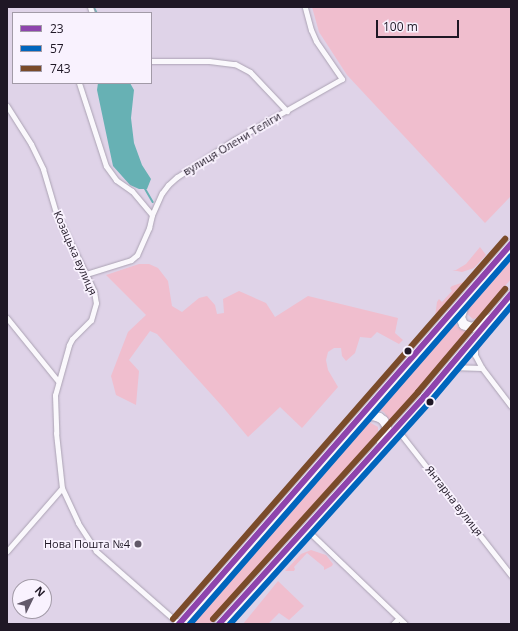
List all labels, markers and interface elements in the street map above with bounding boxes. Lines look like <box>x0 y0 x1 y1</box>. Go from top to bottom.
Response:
legend <box>12 12 152 84</box>
scale bar <box>378 12 461 38</box>
text: 100 m <box>383 18 418 35</box>
text: 23 <box>50 20 64 37</box>
text: 57 <box>50 40 64 57</box>
text: 743 <box>50 60 71 77</box>
street label: вулиця Олени Теліги <box>181 110 283 178</box>
street label: Козацька вулиця <box>50 209 100 297</box>
unlabelled marker <box>403 346 413 356</box>
unlabelled marker <box>425 397 435 407</box>
street label: Янтарна вулиця <box>422 463 486 539</box>
place label: Нова Пошта №4 <box>44 537 130 551</box>
marker: Нова Пошта №4 <box>133 539 143 549</box>
north arrow <box>12 579 52 619</box>
text: N <box>32 583 49 600</box>

